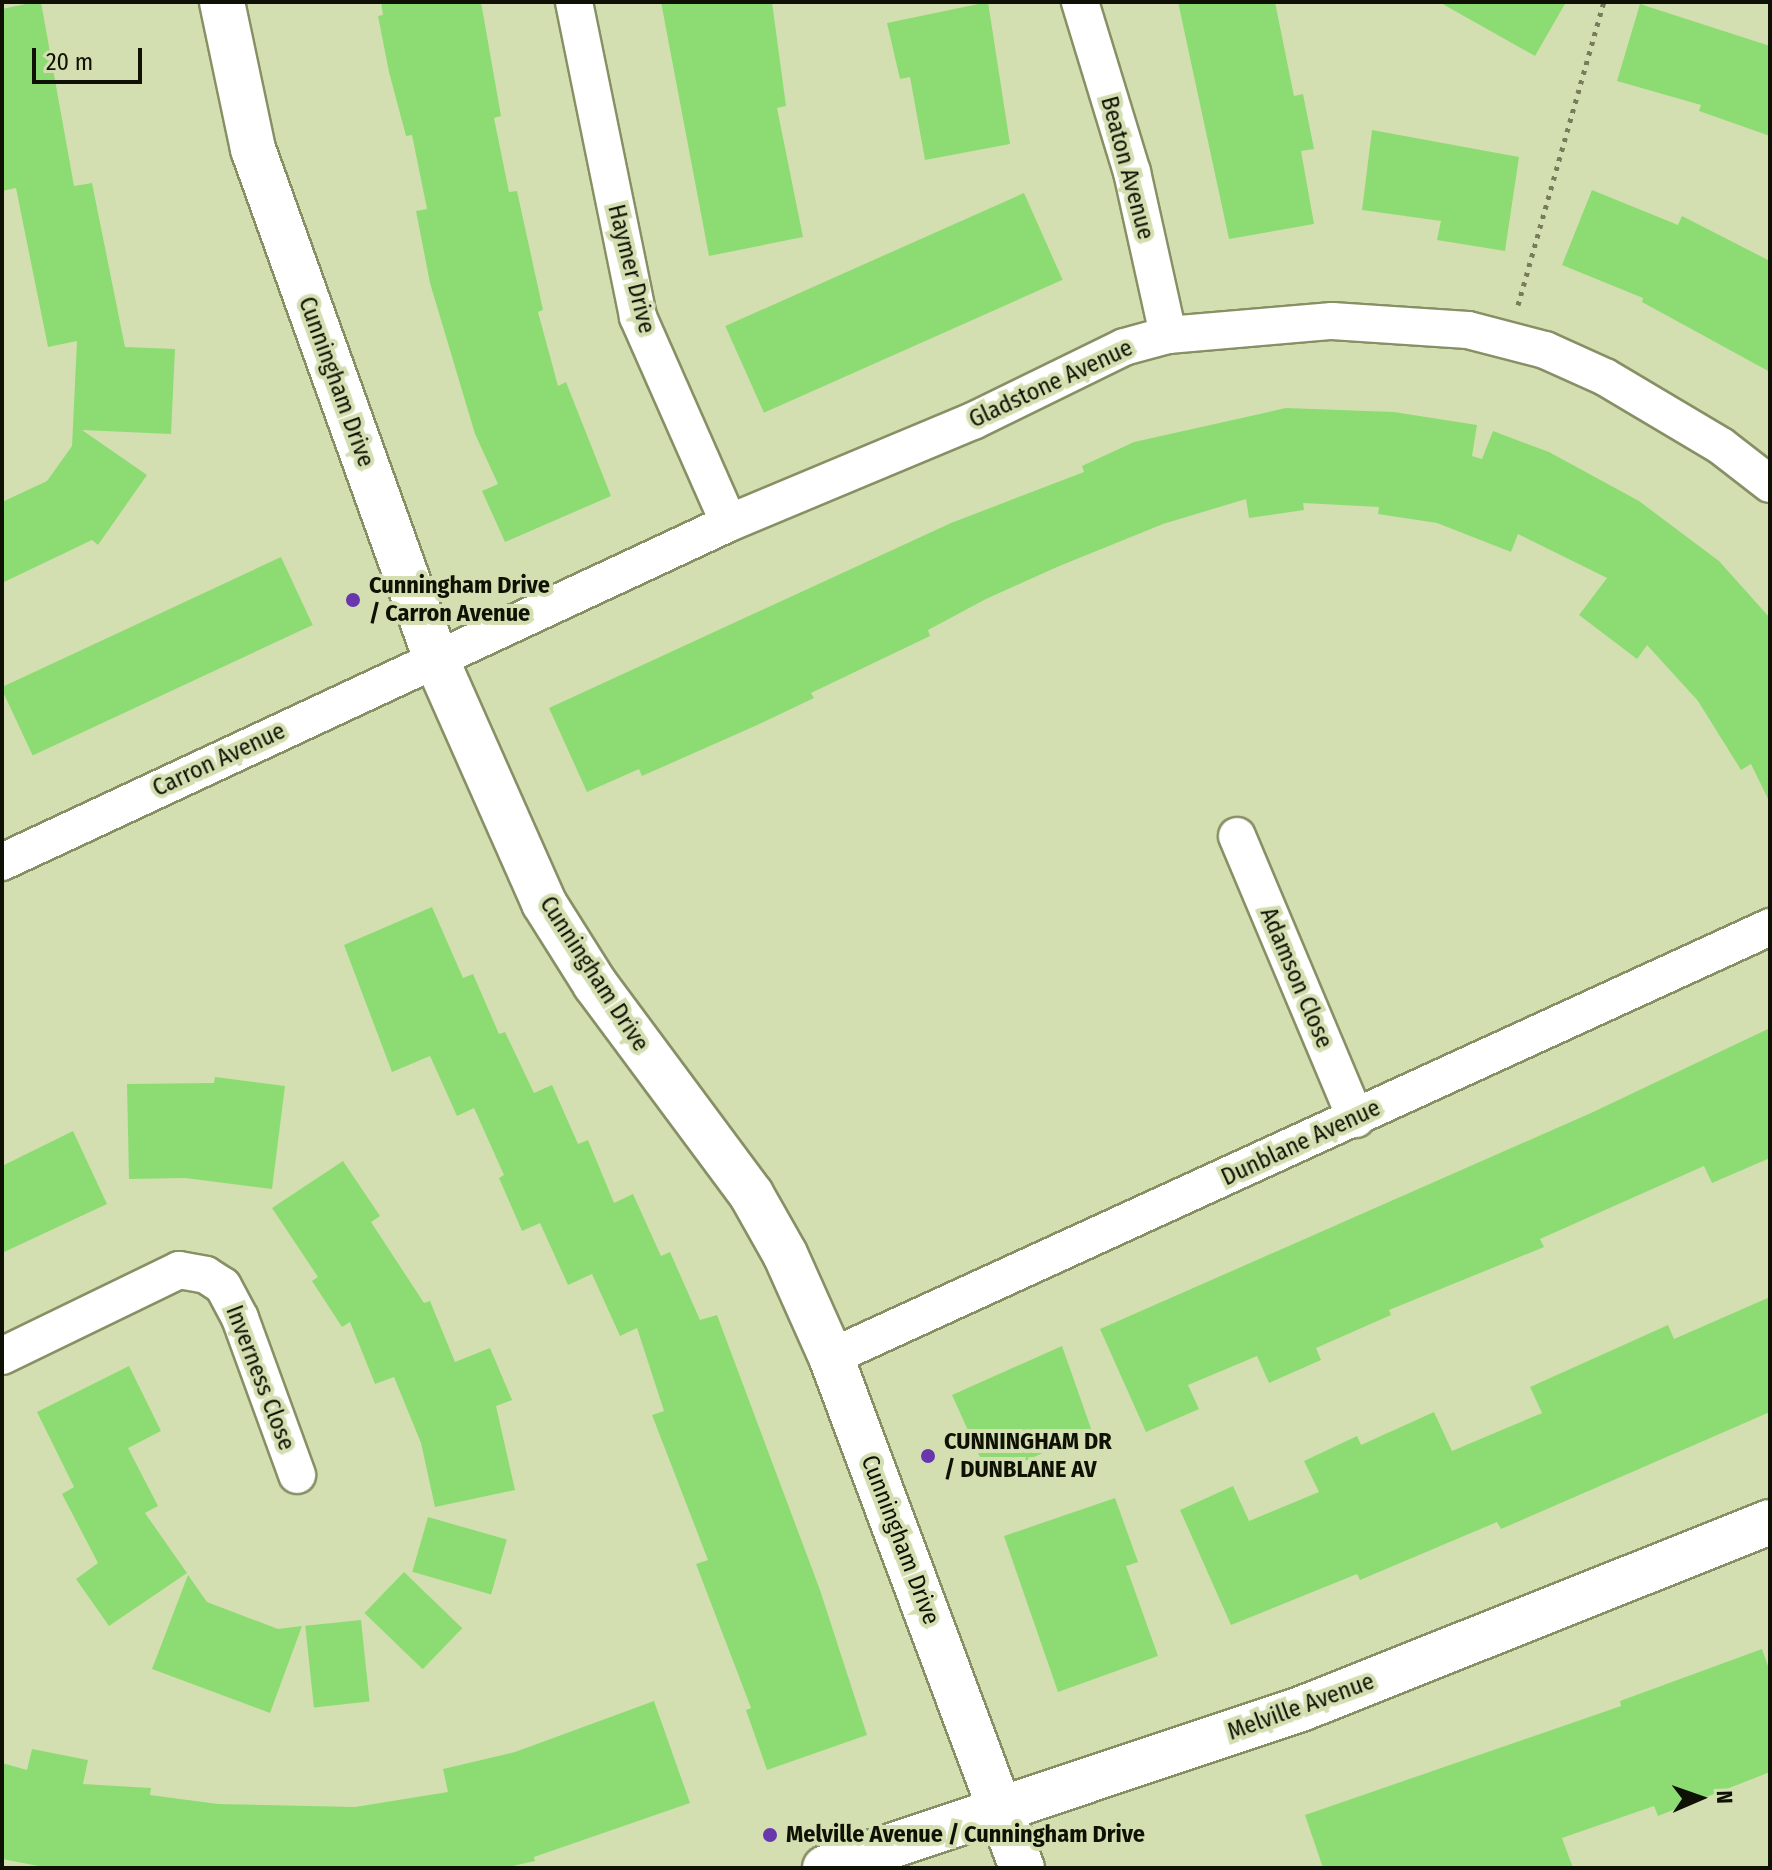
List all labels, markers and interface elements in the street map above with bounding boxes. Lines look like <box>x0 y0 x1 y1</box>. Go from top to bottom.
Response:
scale bar <box>36 32 146 82</box>
text: 20 m <box>46 48 93 76</box>
street label: Beaton Avenue <box>1094 93 1160 243</box>
street label: Haymer Drive <box>601 202 661 336</box>
street label: Cunningham Drive <box>292 293 380 471</box>
street label: Gladstone Avenue <box>965 334 1137 434</box>
place label: Cunningham Drive / Carron Avenue <box>369 572 550 628</box>
marker: Cunningham Drive / Carron Avenue <box>344 591 362 609</box>
street label: Carron Avenue <box>148 717 290 803</box>
street label: Cunningham Drive <box>533 891 655 1057</box>
street label: Adamson Close <box>1253 903 1339 1053</box>
street label: Dunblane Avenue <box>1217 1094 1385 1192</box>
street label: Inverness Close <box>219 1301 301 1455</box>
place label: CUNNINGHAM DR / DUNBLANE AV <box>944 1428 1112 1484</box>
marker: CUNNINGHAM DR / DUNBLANE AV <box>919 1447 937 1465</box>
street label: Cunningham Drive <box>854 1451 946 1629</box>
street label: Melville Avenue <box>1224 1667 1378 1747</box>
north arrow <box>1660 1758 1740 1838</box>
text: N <box>1711 1790 1738 1804</box>
place label: Melville Avenue / Cunningham Drive <box>786 1821 1145 1849</box>
marker: Melville Avenue / Cunningham Drive <box>761 1826 779 1844</box>

